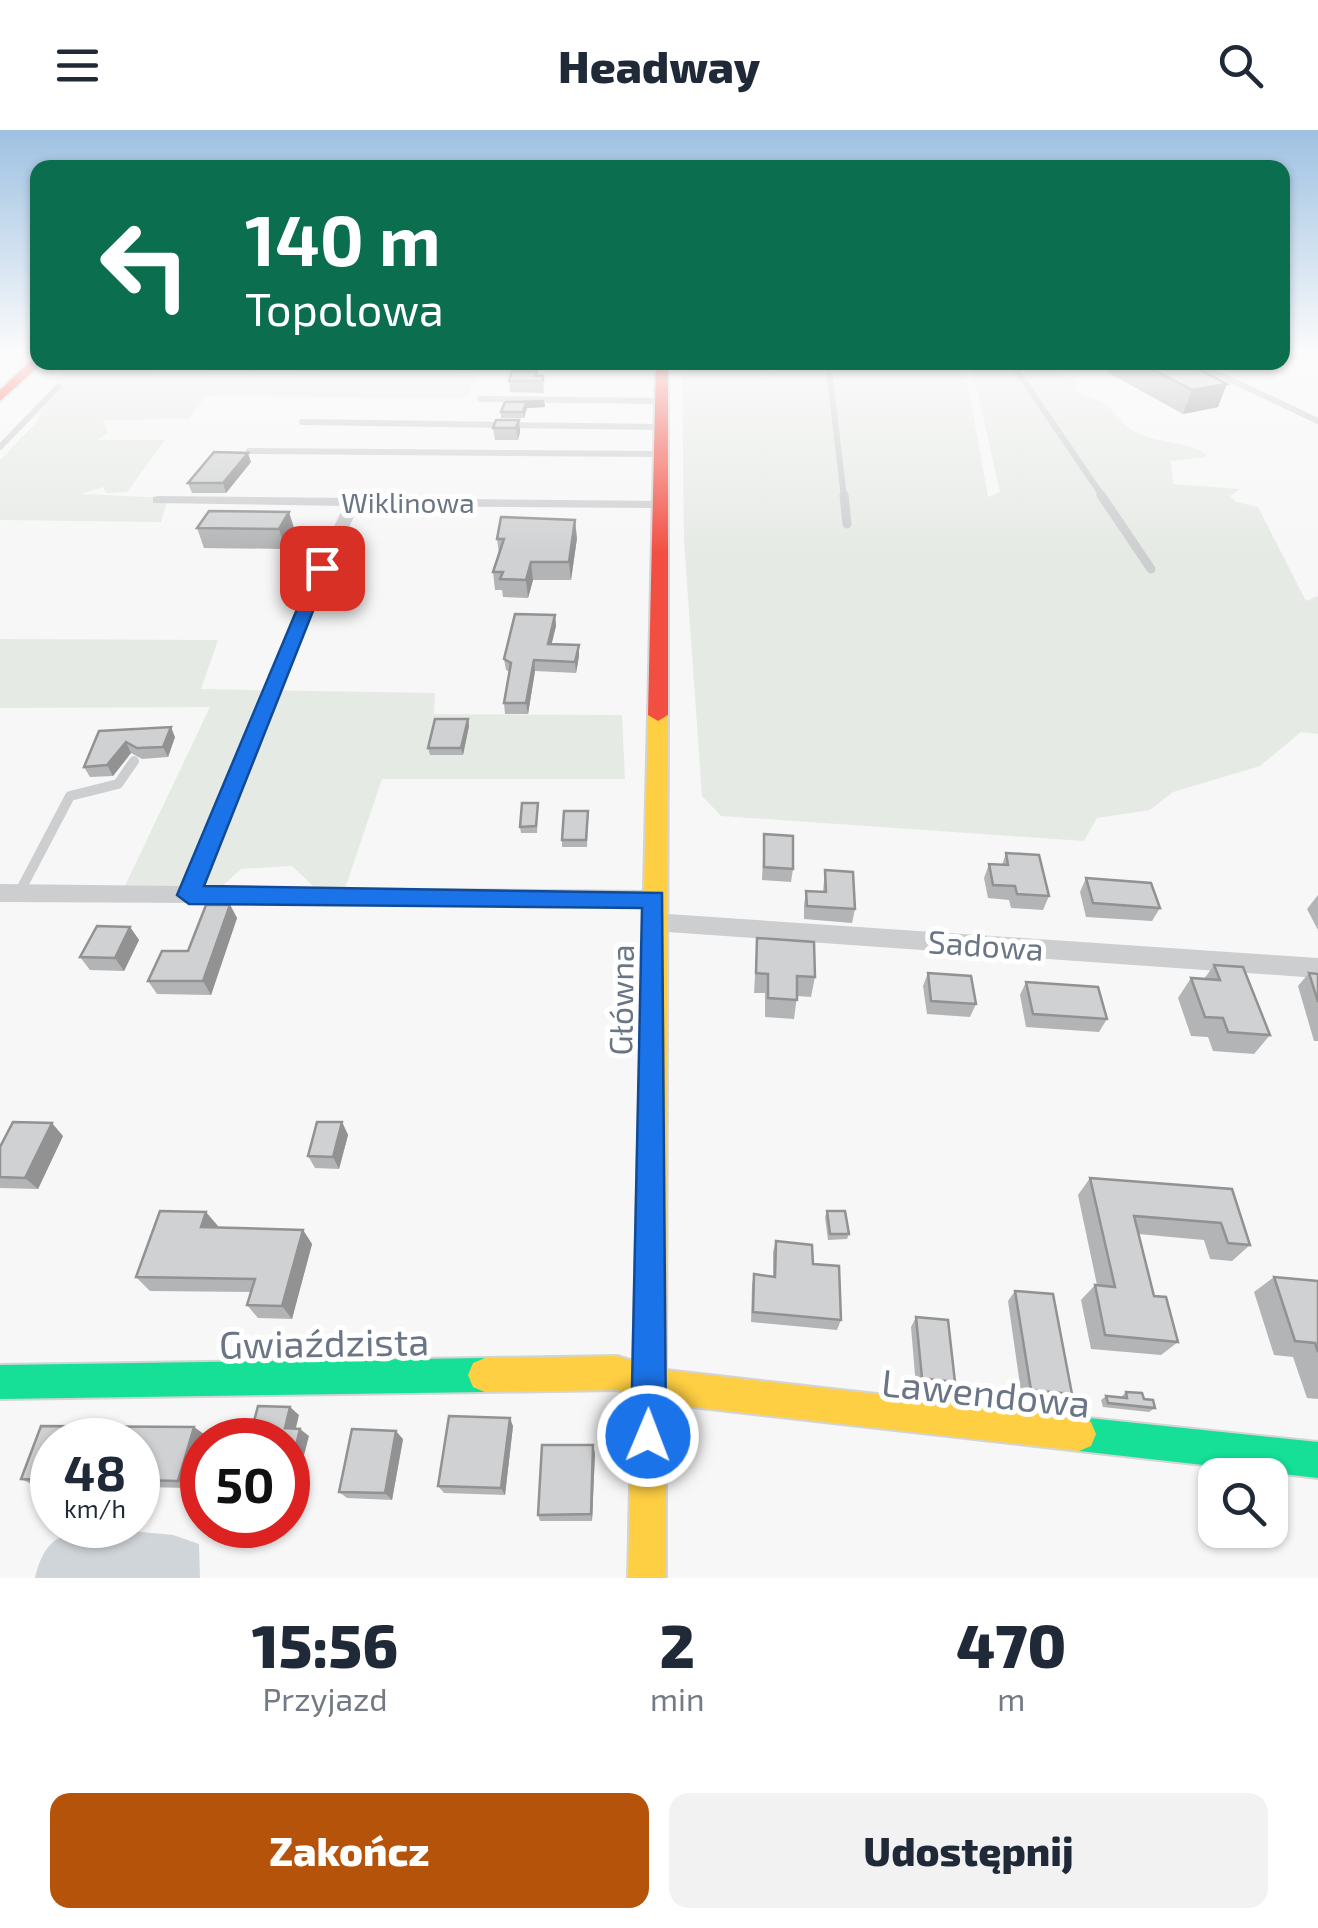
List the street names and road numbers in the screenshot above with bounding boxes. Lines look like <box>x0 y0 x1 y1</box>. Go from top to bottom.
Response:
street label: Wiklinowa <box>341 485 475 519</box>
street label: Sadowa <box>927 921 1045 967</box>
street label: Główna <box>600 944 640 1056</box>
street label: Gwiaździsta <box>219 1317 429 1367</box>
street label: Lawendowa <box>879 1358 1093 1426</box>

